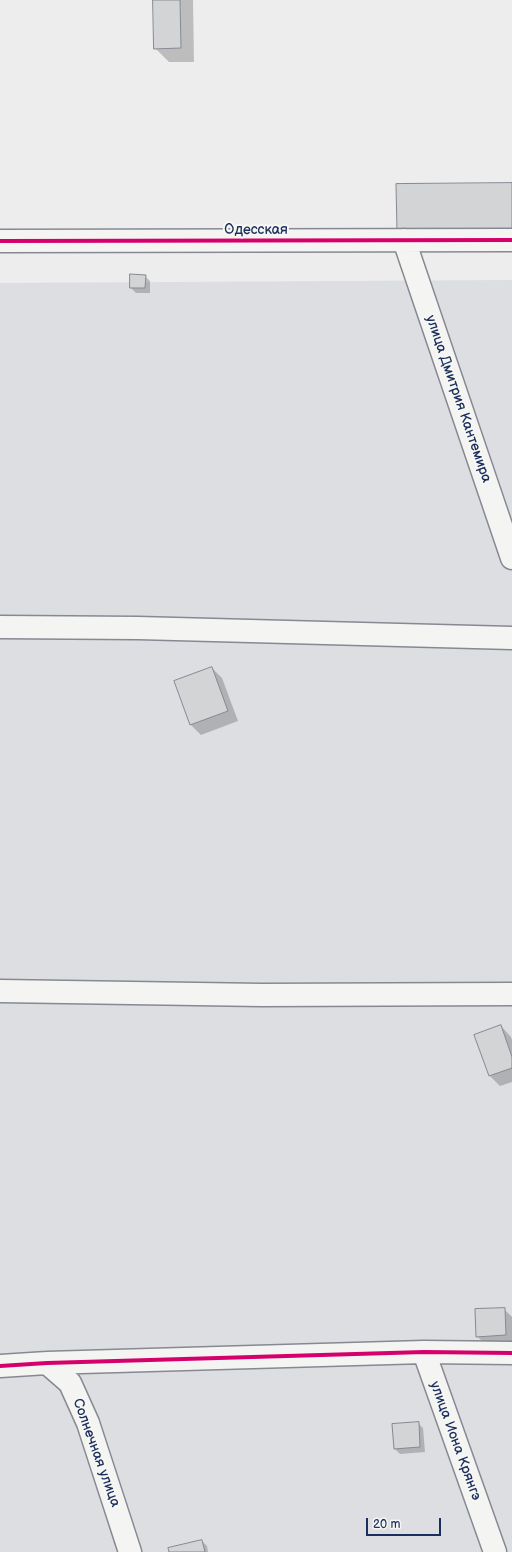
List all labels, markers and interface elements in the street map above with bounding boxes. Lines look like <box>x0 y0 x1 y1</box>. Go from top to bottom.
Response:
street label: Одесская <box>224 222 288 238</box>
street label: улица Дмитрия Кантемира <box>421 313 495 485</box>
street label: улица Иона Крянгэ <box>426 1379 484 1503</box>
street label: Солнечная улица <box>69 1397 123 1509</box>
scale bar <box>368 1510 443 1536</box>
text: 20 m <box>373 1517 400 1532</box>

